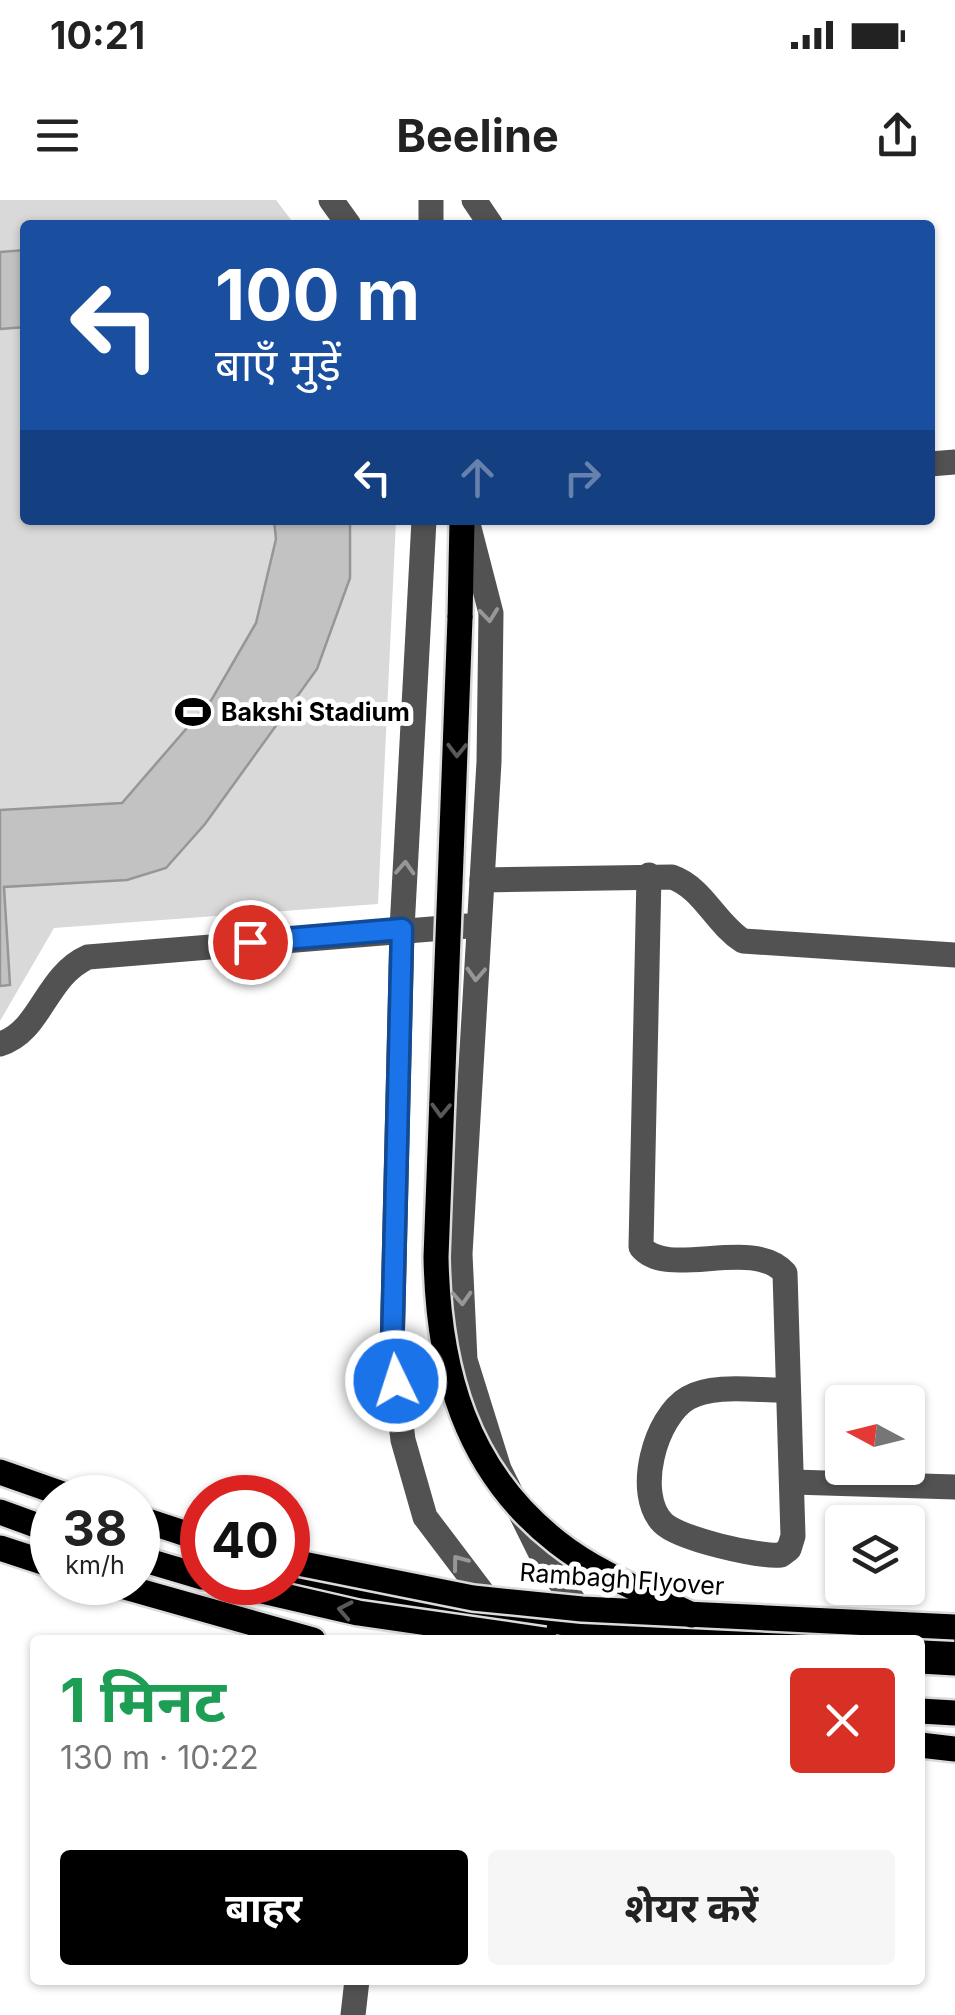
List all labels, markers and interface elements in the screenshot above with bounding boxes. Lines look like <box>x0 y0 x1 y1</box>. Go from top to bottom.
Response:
text: 10:21 <box>50 12 145 58</box>
icon: menu <box>30 108 85 163</box>
text: Beeline <box>396 108 559 163</box>
icon: share <box>870 108 925 163</box>
text: 100 m <box>215 252 420 337</box>
icon: left <box>50 260 180 390</box>
text: बाएँ मुड़ें <box>215 337 341 392</box>
icon: left <box>345 450 400 505</box>
icon: ahead <box>450 450 505 505</box>
icon: right <box>555 450 610 505</box>
one-way arrow <box>478 607 499 623</box>
sports icon: Bakshi Stadium <box>174 693 212 731</box>
place label: Bakshi Stadium <box>221 697 410 727</box>
one-way arrow <box>446 743 467 759</box>
one-way arrow <box>394 859 415 875</box>
pin <box>208 900 293 985</box>
icon: arrive <box>223 915 278 970</box>
one-way arrow <box>466 966 487 982</box>
one-way arrow <box>430 1102 451 1118</box>
one-way arrow <box>451 1291 472 1307</box>
position arrow <box>344 1329 448 1433</box>
north arrow <box>825 1385 925 1485</box>
map controls <box>825 1385 925 1605</box>
speed limit sign: 40 <box>180 1475 310 1605</box>
text: 38 <box>63 1498 127 1558</box>
button: layers <box>825 1505 925 1605</box>
text: km/h <box>65 1550 125 1580</box>
one-way arrow <box>454 1555 471 1573</box>
street label: Rambagh Flyover <box>519 1557 725 1601</box>
one-way arrow <box>337 1601 354 1622</box>
text: 1 मिनट <box>60 1664 226 1736</box>
button: close <box>790 1668 895 1773</box>
text: 130 m · 10:22 <box>60 1738 259 1777</box>
button: बाहर <box>60 1850 468 1965</box>
button: शेयर करें <box>488 1850 895 1965</box>

